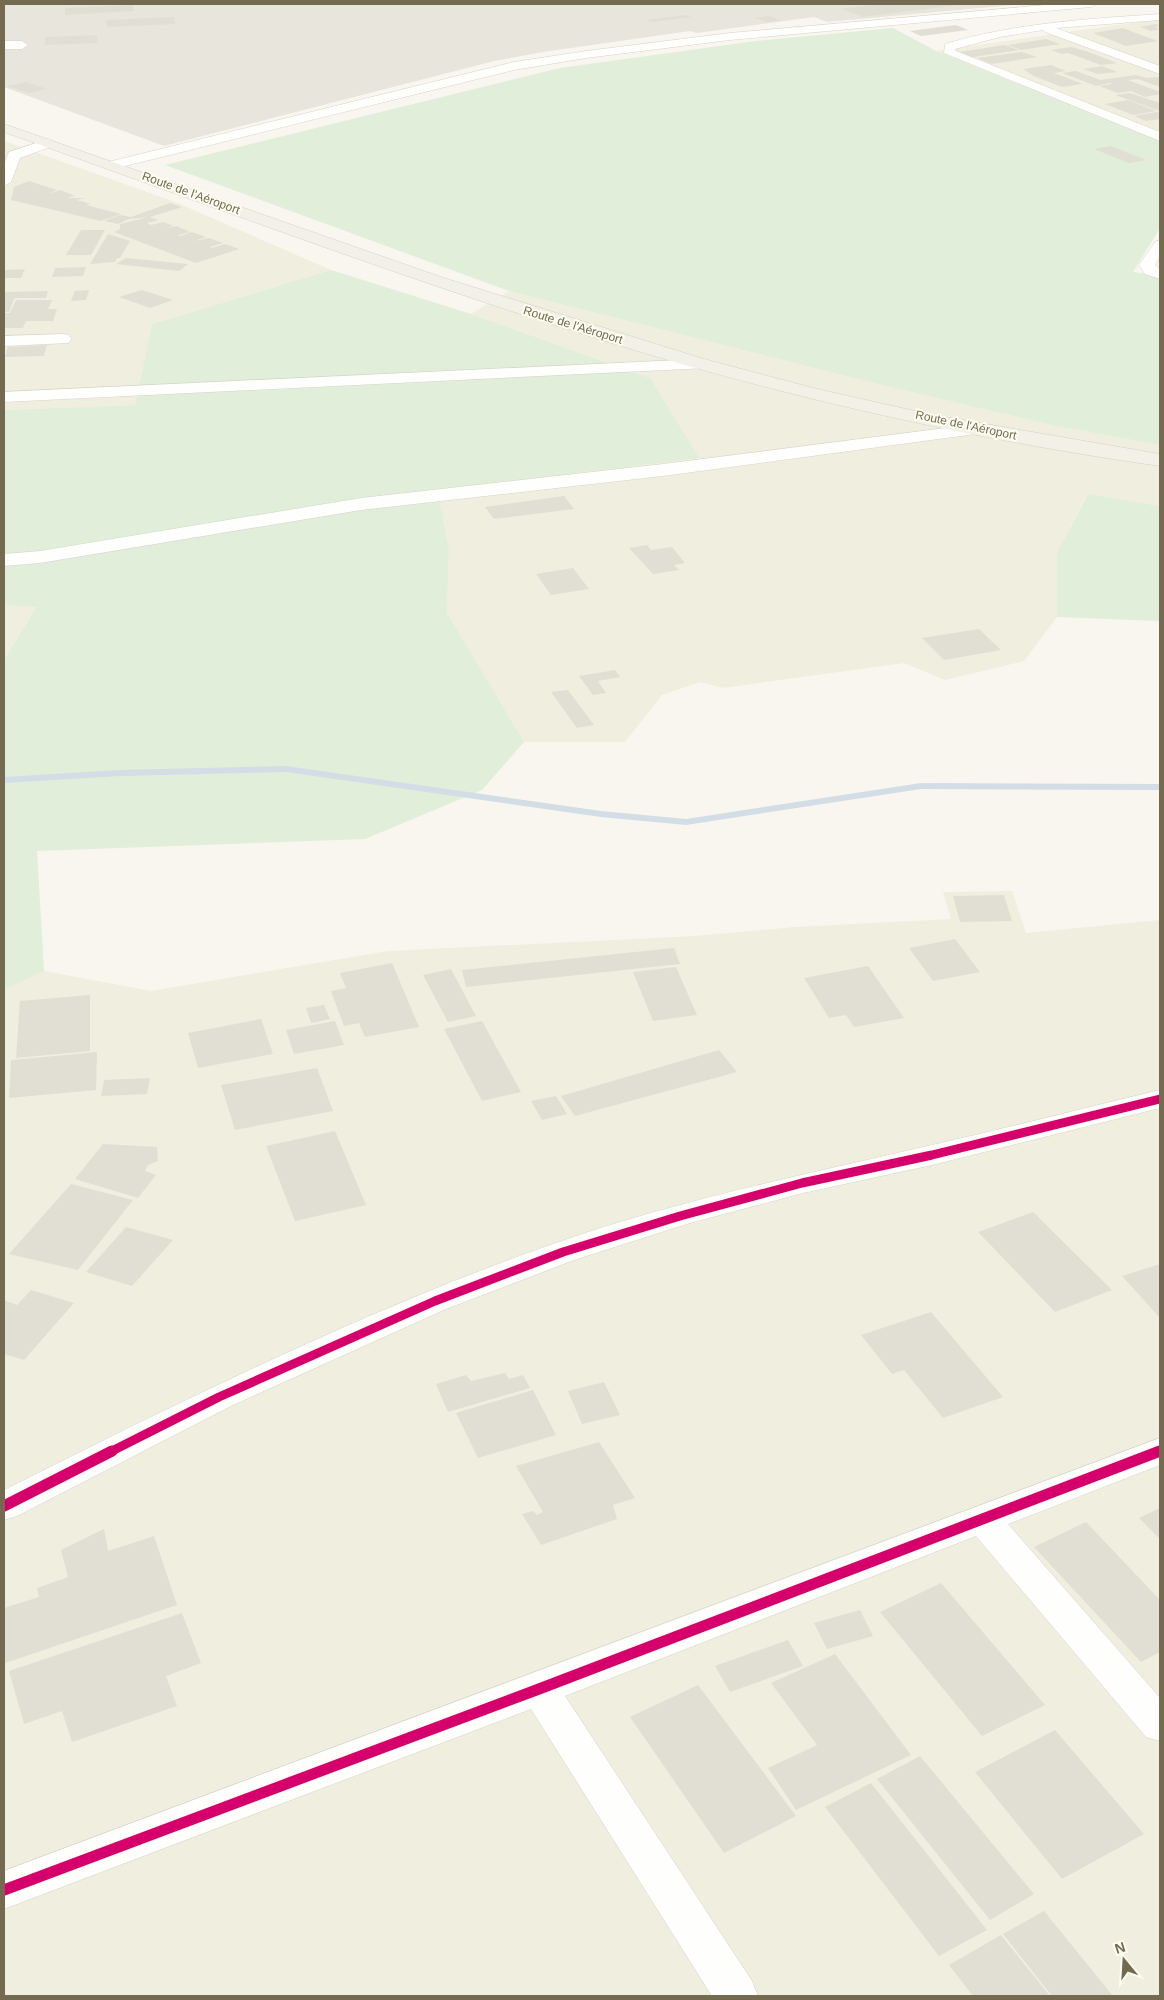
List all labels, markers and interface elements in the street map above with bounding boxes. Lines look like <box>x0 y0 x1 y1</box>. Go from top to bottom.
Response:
street label: Route de l'Aéroport <box>140 169 242 217</box>
street label: Route de l'Aéroport <box>522 303 625 347</box>
street label: Route de l'Aéroport <box>914 407 1018 443</box>
north arrow <box>1099 1935 1149 1985</box>
text: N <box>1113 1938 1127 1957</box>

